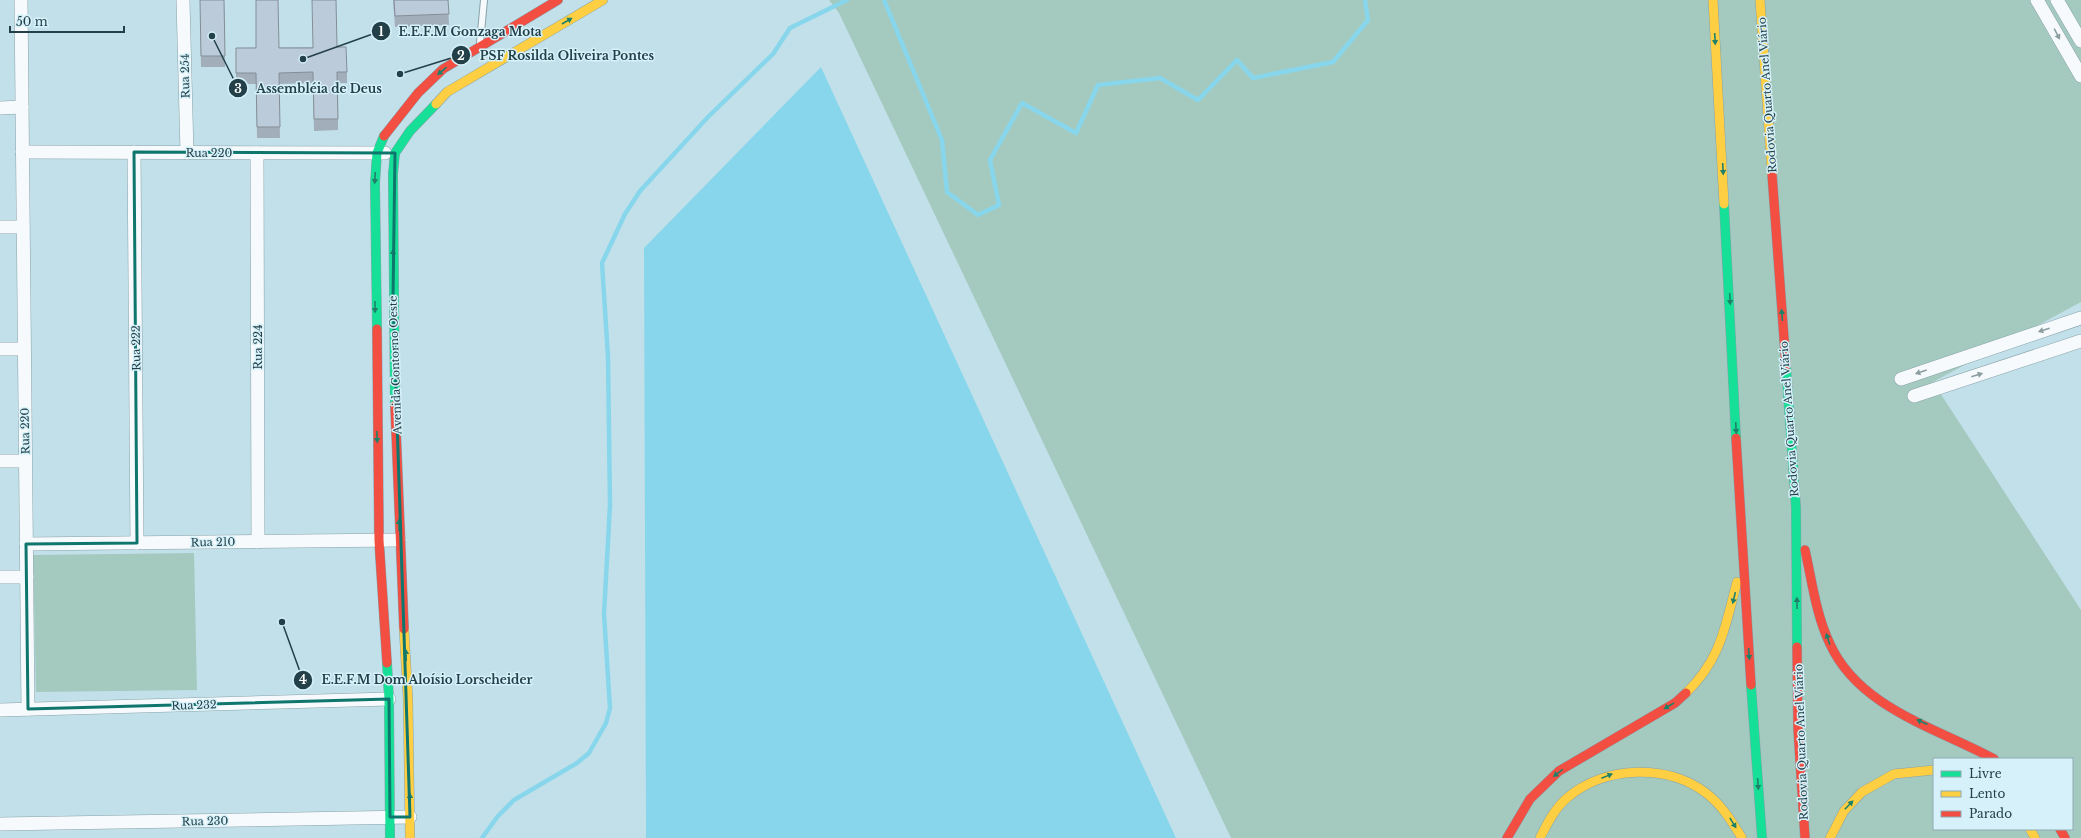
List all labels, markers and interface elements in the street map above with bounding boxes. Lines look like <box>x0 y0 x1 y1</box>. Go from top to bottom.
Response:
scale bar <box>10 8 124 34</box>
text: 50 m <box>16 14 48 29</box>
one-way arrow <box>561 17 573 24</box>
street label: Rodovia Quarto Anel Viário <box>1755 17 1779 173</box>
callout: E.E.F.M Gonzaga Mota <box>371 19 550 43</box>
text: 1 <box>378 24 384 39</box>
text: E.E.F.M Gonzaga Mota <box>398 24 542 39</box>
one-way arrow <box>2054 28 2060 40</box>
one-way arrow <box>1712 33 1718 46</box>
callout: PSF Rosilda Oliveira Pontes <box>451 43 662 67</box>
text: 2 <box>457 48 465 63</box>
text: PSF Rosilda Oliveira Pontes <box>480 48 655 63</box>
street label: Rua 254 <box>178 54 192 98</box>
one-way arrow <box>436 67 447 76</box>
callout: Assembléia de Deus <box>228 76 390 100</box>
text: 3 <box>234 81 242 96</box>
text: Assembléia de Deus <box>255 81 382 96</box>
street label: Rua 220 <box>186 146 232 160</box>
one-way arrow <box>1719 163 1726 175</box>
one-way arrow <box>372 171 378 184</box>
one-way arrow <box>390 248 396 261</box>
one-way arrow <box>1726 293 1733 305</box>
street label: Avenida Contorno Oeste <box>386 295 404 436</box>
one-way arrow <box>372 301 378 314</box>
one-way arrow <box>1779 309 1786 321</box>
street label: Rua 224 <box>251 324 265 370</box>
street label: Rua 222 <box>129 325 143 371</box>
one-way arrow <box>2038 328 2050 334</box>
street label: Rodovia Quarto Anel Viário <box>1777 341 1801 497</box>
one-way arrow <box>1914 369 1926 375</box>
one-way arrow <box>1972 372 1984 378</box>
street label: Rua 220 <box>18 407 32 454</box>
one-way arrow <box>1733 422 1739 435</box>
one-way arrow <box>374 431 380 444</box>
one-way arrow <box>396 518 402 531</box>
street label: Rua 210 <box>191 535 236 549</box>
one-way arrow <box>1730 591 1736 604</box>
one-way arrow <box>1794 596 1800 609</box>
one-way arrow <box>1825 632 1831 644</box>
one-way arrow <box>1745 648 1752 660</box>
one-way arrow <box>402 649 409 661</box>
street label: Rodovia Quarto Anel Viário <box>1791 664 1811 820</box>
callout: E.E.F.M Dom Aloísio Lorscheider <box>293 668 541 692</box>
text: 4 <box>299 672 307 687</box>
text: E.E.F.M Dom Aloísio Lorscheider <box>322 672 532 687</box>
street label: Rua 232 <box>171 697 217 713</box>
one-way arrow <box>1663 703 1675 710</box>
one-way arrow <box>1916 719 1928 725</box>
legend <box>1933 758 2073 830</box>
text: Livre <box>1969 766 2002 781</box>
one-way arrow <box>1552 768 1563 777</box>
one-way arrow <box>1602 773 1614 779</box>
one-way arrow <box>1754 778 1761 790</box>
text: Lento <box>1969 786 2005 801</box>
one-way arrow <box>407 792 413 805</box>
one-way arrow <box>1845 800 1854 810</box>
text: Parado <box>1969 806 2012 821</box>
street label: Rua 230 <box>182 814 229 828</box>
one-way arrow <box>1729 818 1737 828</box>

